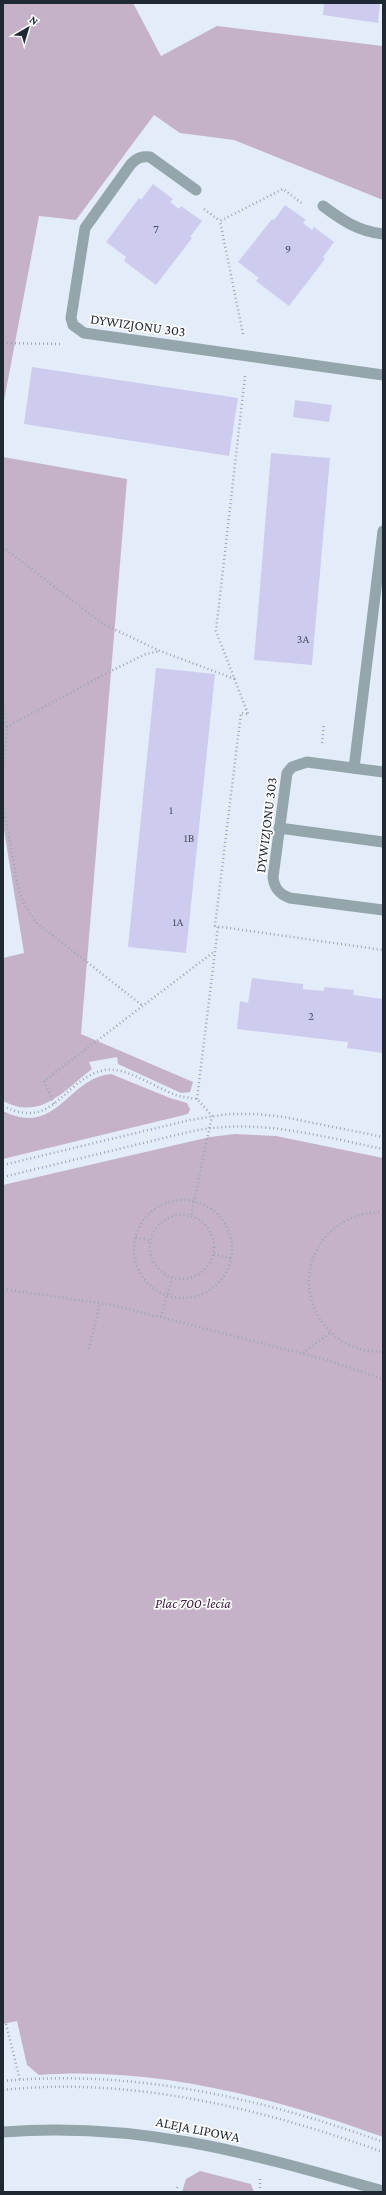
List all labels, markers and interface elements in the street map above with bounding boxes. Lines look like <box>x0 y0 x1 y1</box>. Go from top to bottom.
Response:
north arrow <box>8 8 48 48</box>
text: N <box>28 13 41 27</box>
house number: 7 <box>153 222 159 236</box>
house number: 9 <box>285 242 291 256</box>
street label: DYWIZJONU 303 <box>89 310 187 340</box>
house number: 3A <box>297 632 309 646</box>
street label: DYWIZJONU 303 <box>252 776 280 874</box>
house number: 1 <box>169 803 173 817</box>
house number: 1B <box>184 831 195 845</box>
house number: 1A <box>173 915 184 929</box>
house number: 2 <box>308 1009 314 1023</box>
park label: Plac 700-lecia <box>155 1595 231 1611</box>
street label: ALEJA LIPOWA <box>155 2113 241 2145</box>

